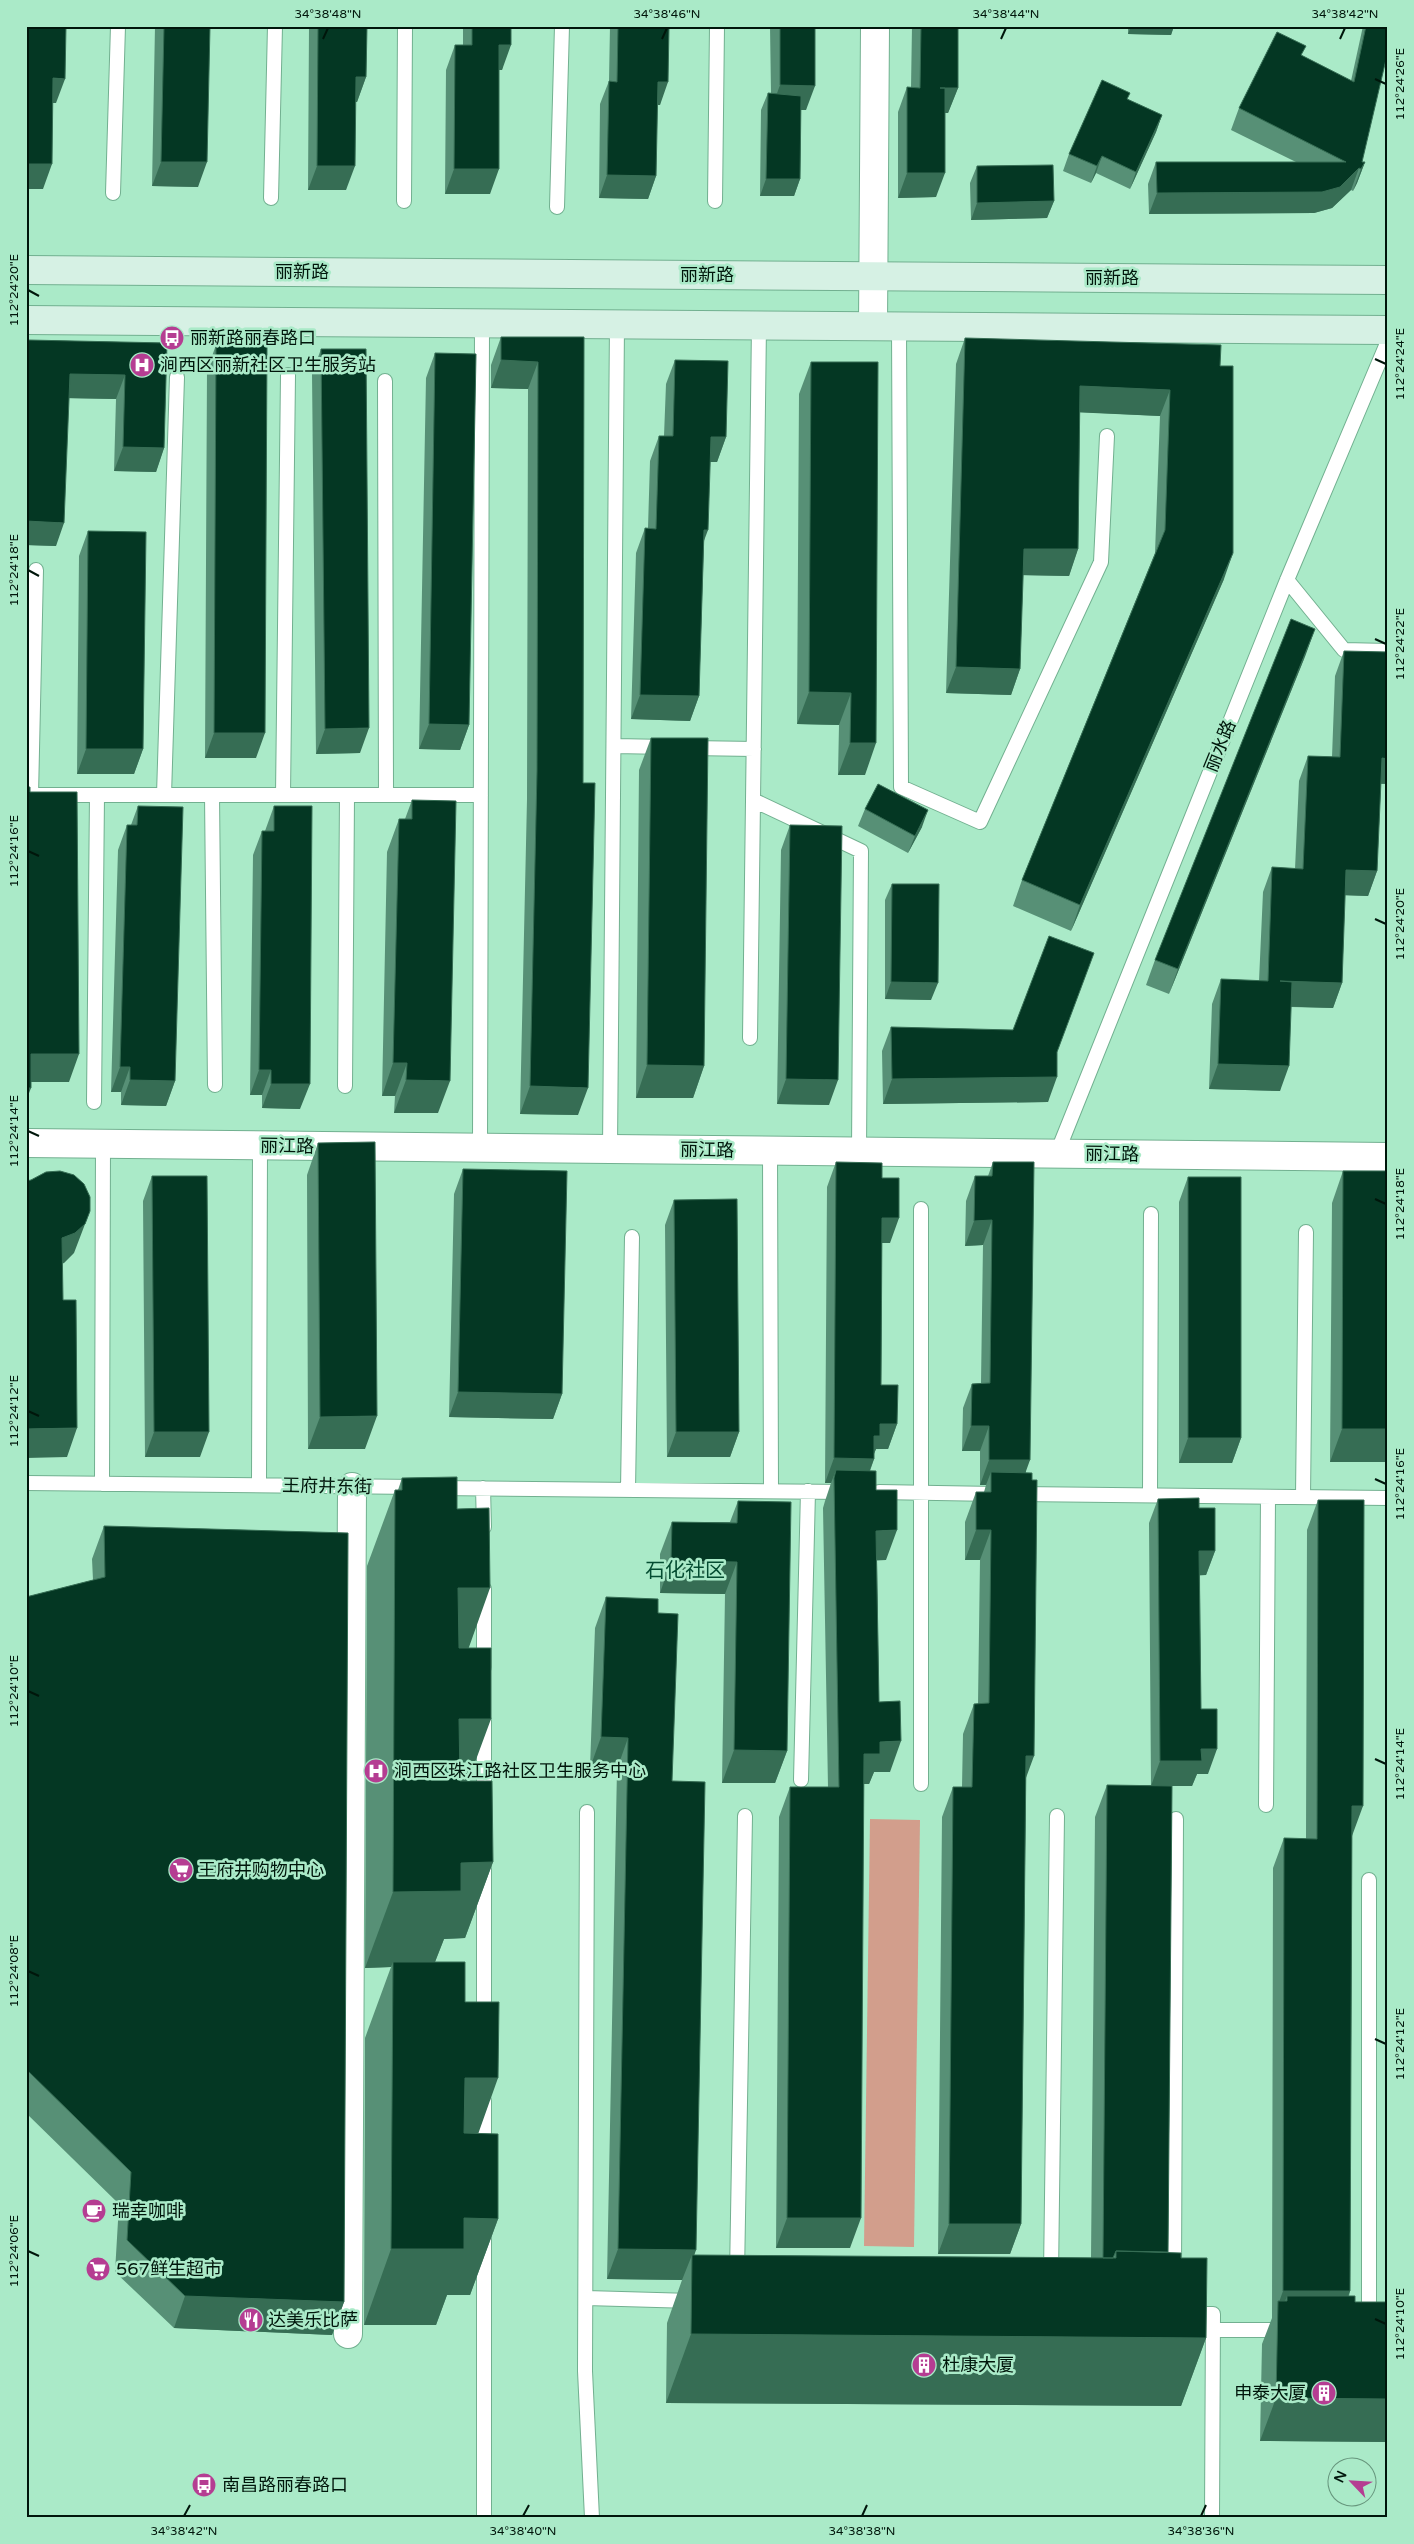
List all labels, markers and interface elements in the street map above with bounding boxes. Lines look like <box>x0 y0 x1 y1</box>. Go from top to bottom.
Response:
text: 34°38'48"N <box>295 7 362 21</box>
text: 34°38'46"N <box>634 7 701 21</box>
text: 34°38'44"N <box>973 7 1040 21</box>
text: 34°38'42"N <box>1312 7 1379 21</box>
text: 112°24'26"E <box>1393 47 1407 120</box>
text: 112°24'20"E <box>7 253 21 326</box>
street label: 丽新路 <box>275 261 329 283</box>
street label: 丽新路 <box>680 264 734 286</box>
street label: 丽新路 <box>1085 267 1139 289</box>
bus stop icon: 丽新路丽春路口 <box>159 325 185 351</box>
place label: 丽新路丽春路口 <box>190 327 316 349</box>
text: 112°24'24"E <box>1393 327 1407 400</box>
hospital icon: 涧西区丽新社区卫生服务站 <box>129 352 155 378</box>
place label: 涧西区丽新社区卫生服务站 <box>160 354 376 376</box>
text: 112°24'18"E <box>7 533 21 606</box>
text: 112°24'22"E <box>1393 607 1407 680</box>
street label: 丽水路 <box>1200 717 1240 775</box>
text: 112°24'16"E <box>7 814 21 887</box>
text: 112°24'20"E <box>1393 887 1407 960</box>
text: 112°24'14"E <box>7 1094 21 1167</box>
street label: 丽江路 <box>260 1135 314 1157</box>
street label: 丽江路 <box>680 1139 734 1161</box>
street label: 丽江路 <box>1085 1143 1139 1165</box>
text: 112°24'18"E <box>1393 1167 1407 1240</box>
text: 112°24'12"E <box>7 1374 21 1447</box>
text: 112°24'16"E <box>1393 1447 1407 1520</box>
street label: 王府井东街 <box>282 1474 372 1498</box>
district label: 石化社区 <box>645 1559 725 1583</box>
text: 112°24'10"E <box>7 1654 21 1727</box>
text: 112°24'14"E <box>1393 1727 1407 1800</box>
hospital icon: 涧西区珠江路社区卫生服务中心 <box>363 1758 389 1784</box>
place label: 涧西区珠江路社区卫生服务中心 <box>394 1760 646 1782</box>
supermarket icon: 王府井购物中心 <box>168 1857 194 1883</box>
place label: 王府井购物中心 <box>198 1859 324 1881</box>
text: 112°24'08"E <box>7 1934 21 2007</box>
text: 112°24'12"E <box>1393 2007 1407 2080</box>
cafe icon: 瑞幸咖啡 <box>81 2198 107 2224</box>
place label: 瑞幸咖啡 <box>112 2200 184 2222</box>
text: 112°24'06"E <box>7 2214 21 2287</box>
supermarket icon: 567鲜生超市 <box>85 2256 111 2282</box>
place label: 567鲜生超市 <box>116 2258 222 2280</box>
text: 112°24'10"E <box>1393 2287 1407 2360</box>
restaurant icon: 达美乐比萨 <box>238 2307 264 2333</box>
place label: 达美乐比萨 <box>268 2309 358 2331</box>
building icon: 杜康大厦 <box>911 2352 937 2378</box>
place label: 杜康大厦 <box>942 2354 1014 2376</box>
building icon: 申泰大厦 <box>1311 2380 1337 2406</box>
place label: 申泰大厦 <box>1234 2382 1306 2404</box>
north arrow <box>1326 2456 1376 2506</box>
text: N <box>1331 2468 1351 2485</box>
bus stop icon: 南昌路丽春路口 <box>191 2472 217 2498</box>
place label: 南昌路丽春路口 <box>222 2474 348 2496</box>
text: 34°38'42"N <box>151 2524 218 2538</box>
text: 34°38'40"N <box>490 2524 557 2538</box>
text: 34°38'38"N <box>829 2524 896 2538</box>
text: 34°38'36"N <box>1168 2524 1235 2538</box>

